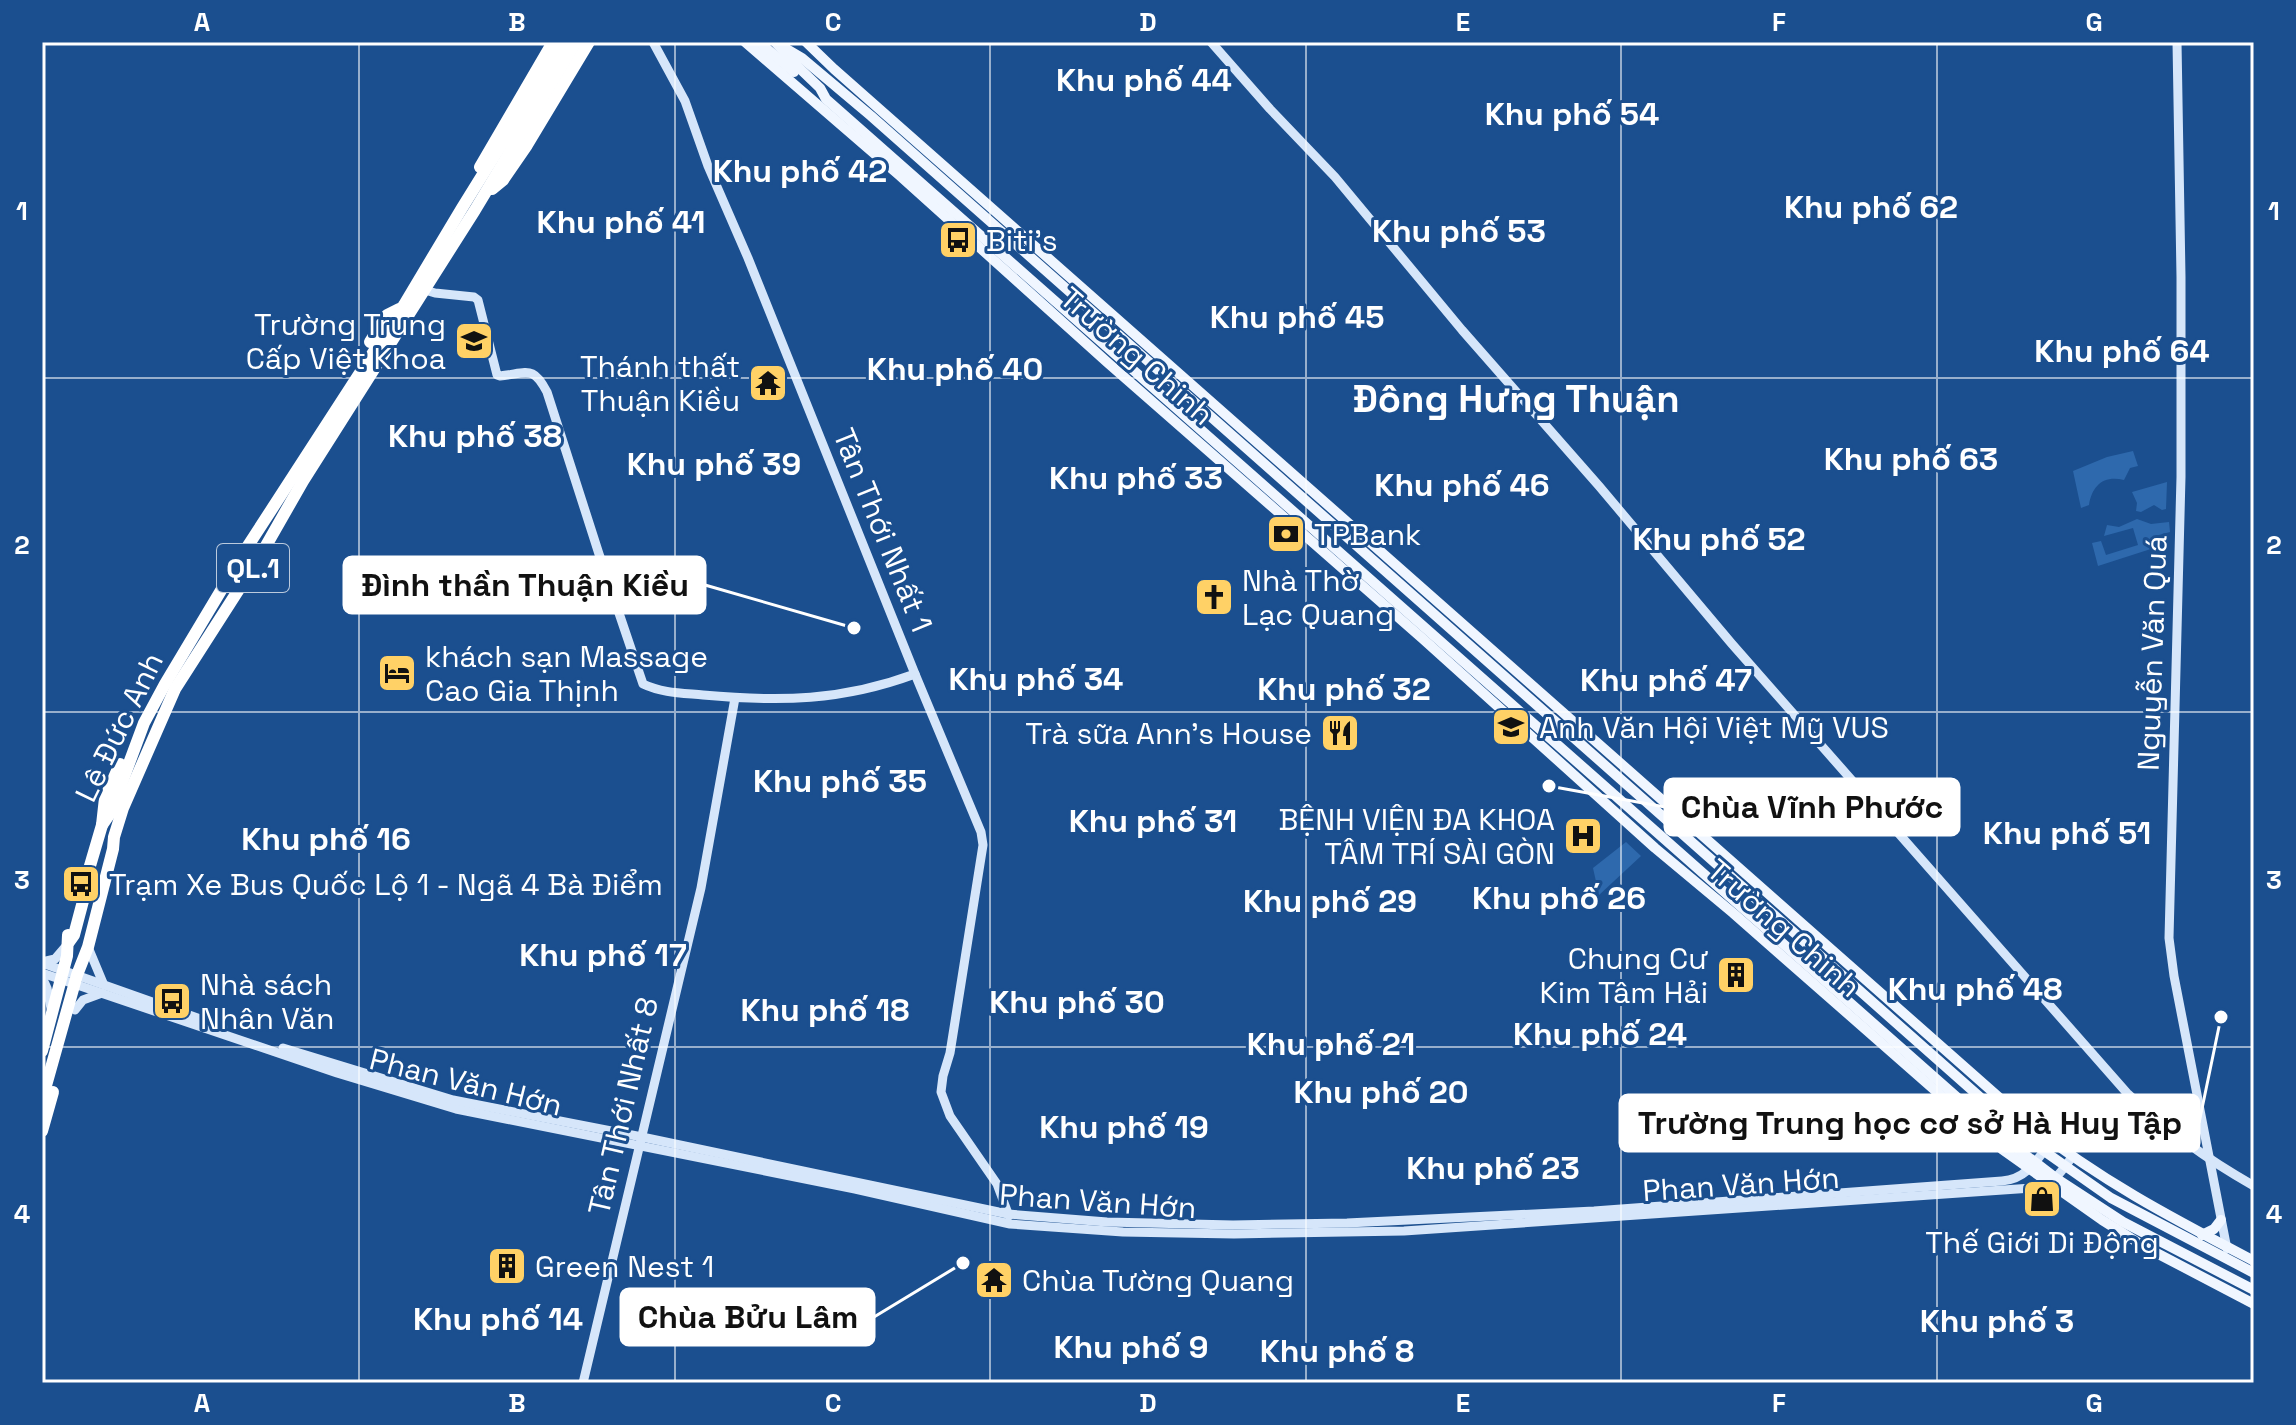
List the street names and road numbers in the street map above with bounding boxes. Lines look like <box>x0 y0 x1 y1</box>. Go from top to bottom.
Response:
street label: Trường Chinh <box>1052 278 1222 434</box>
street label: Tân Thới Nhất 1 <box>824 422 942 638</box>
street label: Nguyễn Văn Quá <box>2128 534 2176 772</box>
road number: QL.1 <box>217 544 289 592</box>
street label: Lê Đức Anh <box>66 646 172 808</box>
street label: Trường Chinh <box>1699 850 1869 1006</box>
street label: Tân Thới Nhất 8 <box>579 993 667 1219</box>
street label: Phan Văn Hớn <box>366 1039 566 1125</box>
street label: Phan Văn Hớn <box>1641 1158 1841 1210</box>
street label: Phan Văn Hớn <box>998 1175 1198 1227</box>

